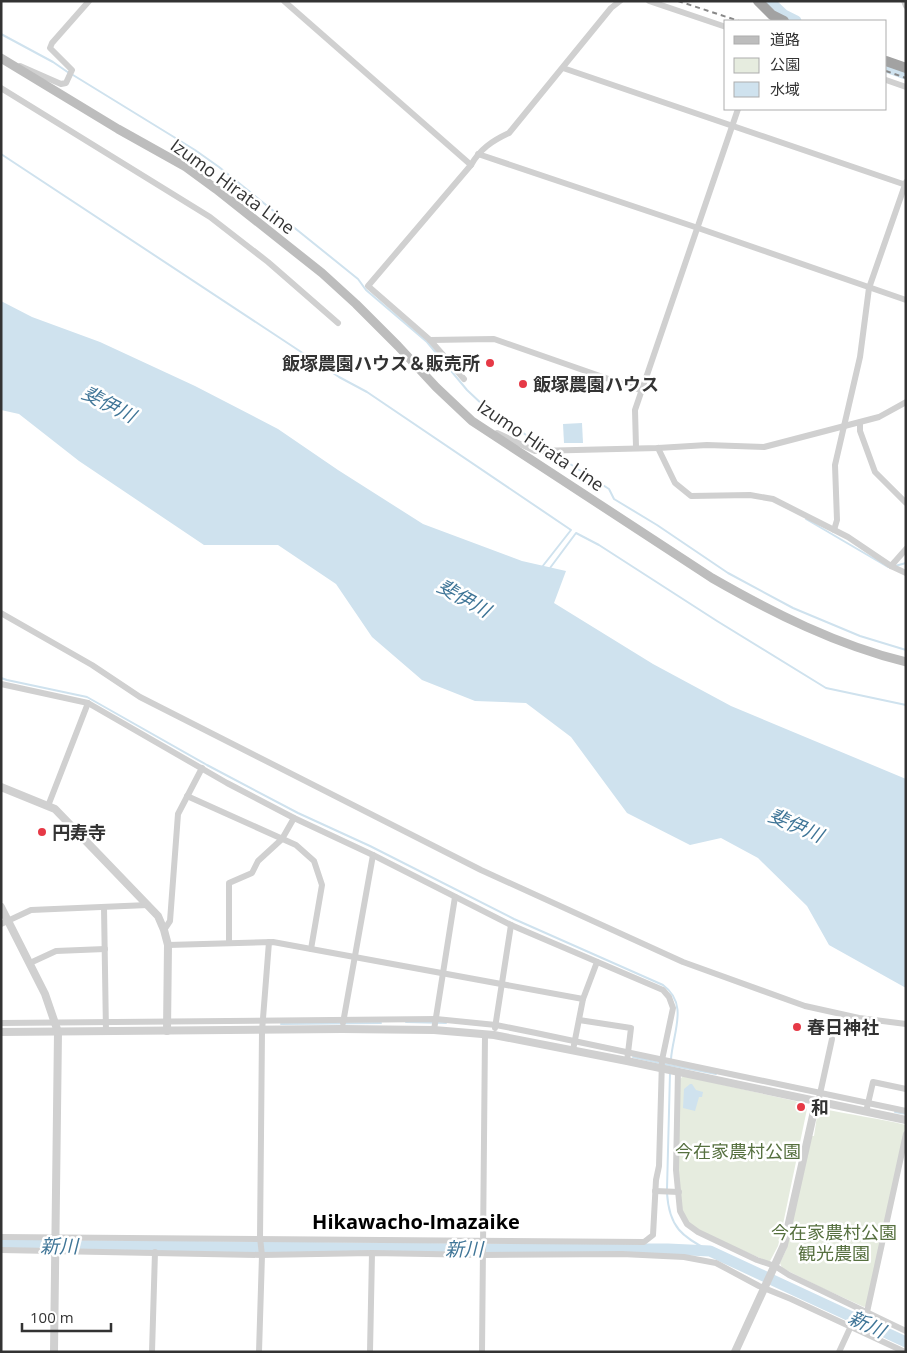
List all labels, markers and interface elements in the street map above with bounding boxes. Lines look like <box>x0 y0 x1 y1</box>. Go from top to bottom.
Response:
legend <box>724 20 887 110</box>
text: 道路 <box>770 29 800 49</box>
text: 公園 <box>770 54 800 74</box>
text: 水域 <box>770 79 800 99</box>
street label: Izumo Hirata Line <box>166 133 300 239</box>
place label: 飯塚農園ハウス＆販売所 <box>282 351 480 375</box>
marker: 飯塚農園ハウス＆販売所 <box>484 357 496 369</box>
place label: 飯塚農園ハウス <box>533 372 659 396</box>
marker: 飯塚農園ハウス <box>517 378 529 390</box>
water label: 斐伊川 <box>78 379 142 429</box>
street label: Izumo Hirata Line <box>473 394 609 496</box>
water label: 斐伊川 <box>433 573 497 624</box>
water label: 斐伊川 <box>765 802 829 849</box>
place label: 円寿寺 <box>52 820 106 844</box>
marker: 円寿寺 <box>36 826 48 838</box>
place label: 春日神社 <box>807 1015 879 1039</box>
marker: 春日神社 <box>791 1021 803 1033</box>
place label: 和 <box>811 1095 829 1119</box>
marker: 和 <box>795 1101 807 1113</box>
park label: 今在家農村公園 <box>675 1139 801 1163</box>
district label: Hikawacho-Imazaike <box>312 1208 520 1235</box>
park label: 今在家農村公園 観光農園 <box>771 1220 897 1265</box>
water label: 新川 <box>40 1233 80 1259</box>
water label: 新川 <box>445 1236 485 1262</box>
scale bar <box>22 1300 111 1332</box>
water label: 新川 <box>844 1304 892 1345</box>
text: 100 m <box>30 1307 74 1327</box>

